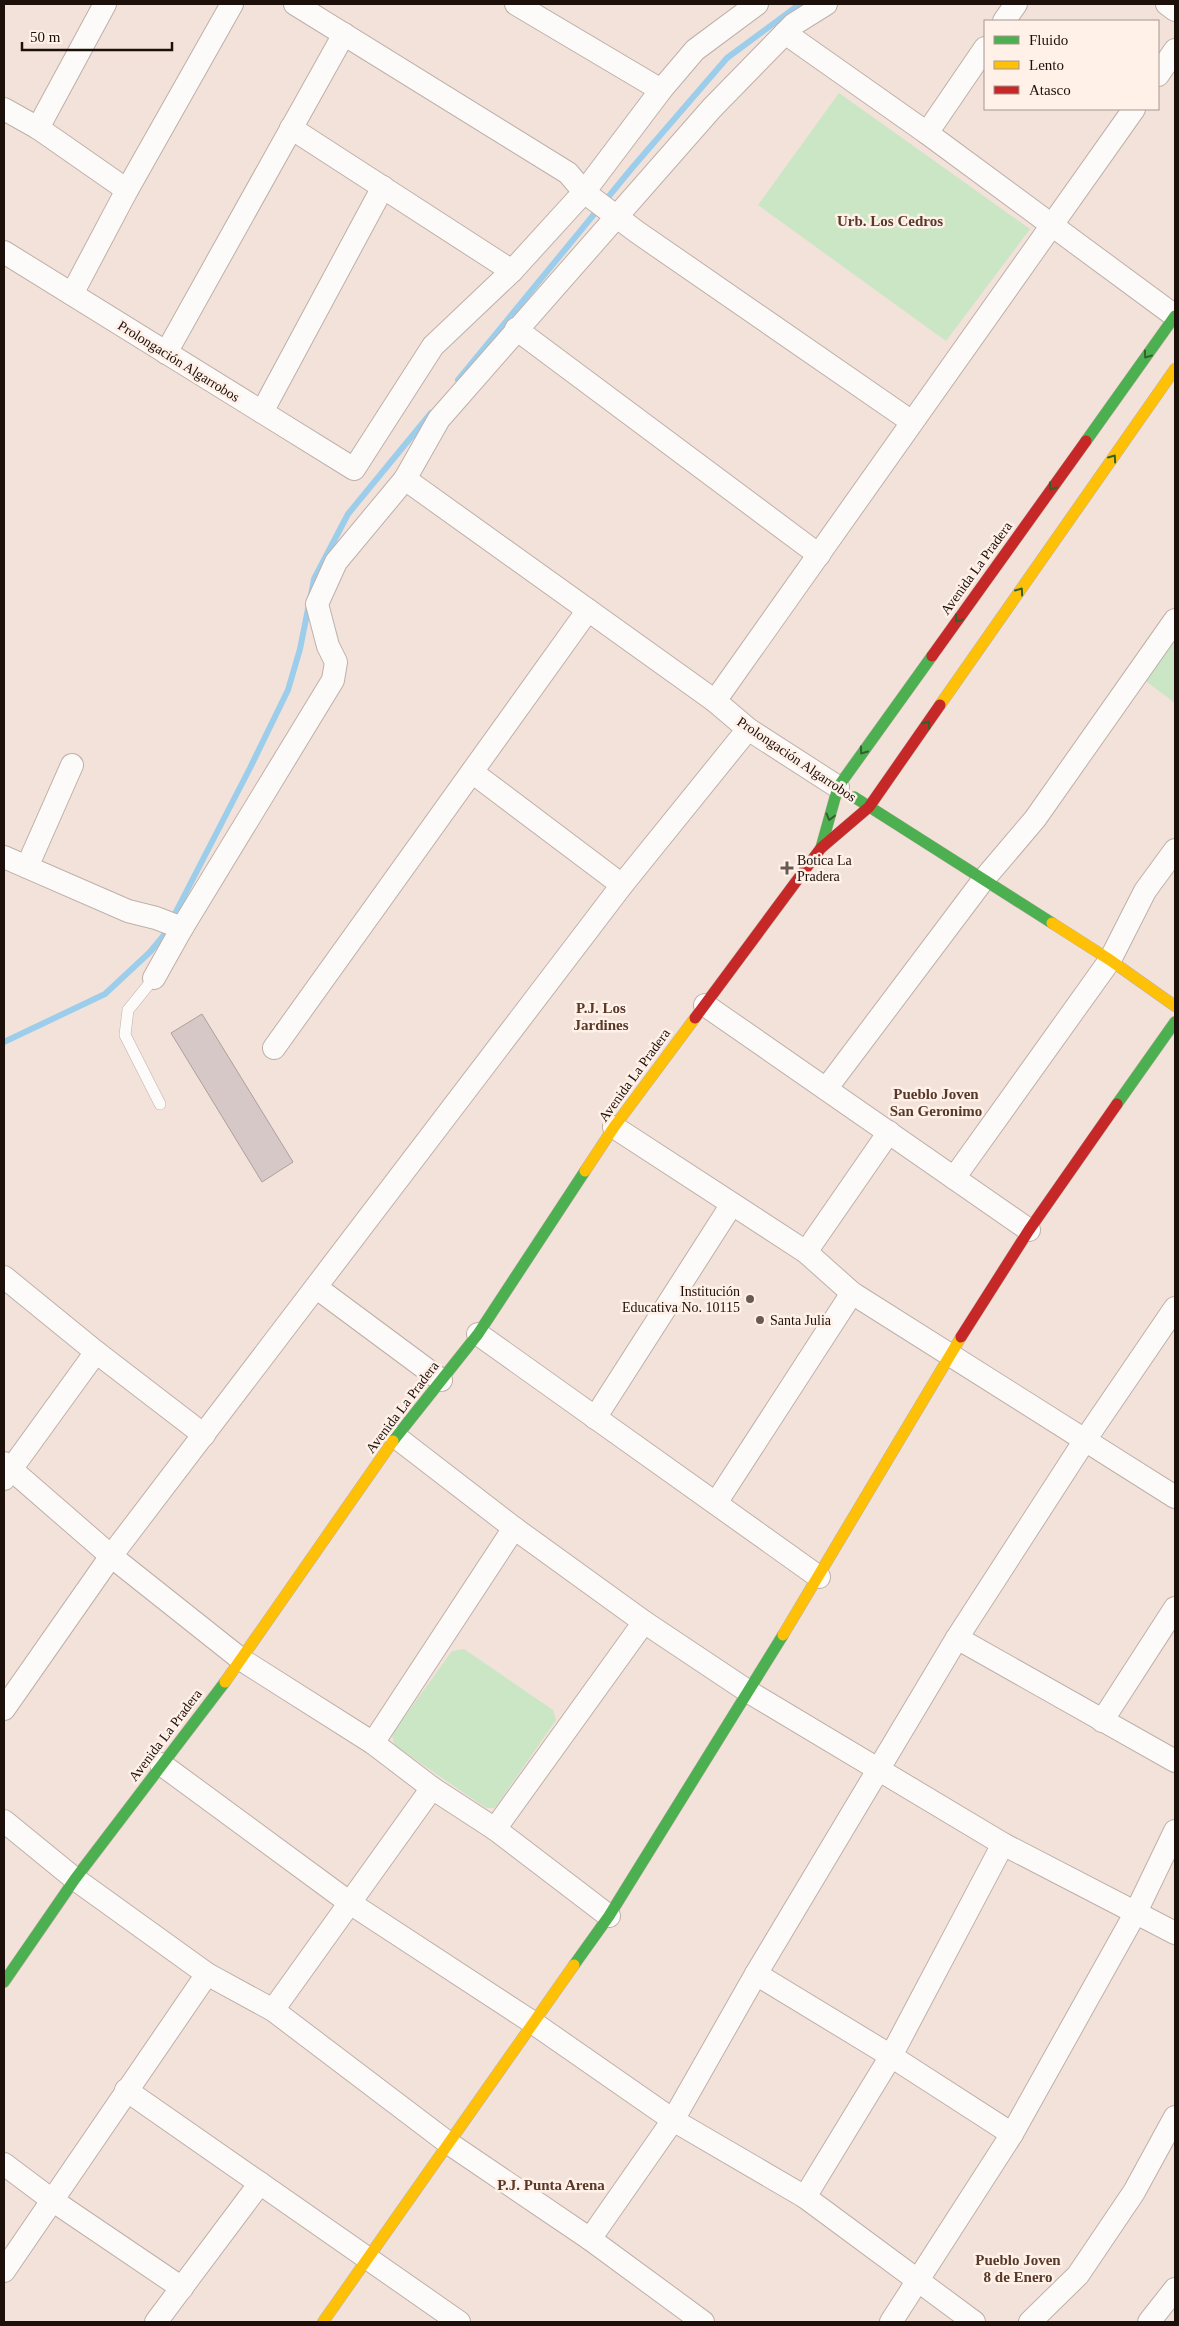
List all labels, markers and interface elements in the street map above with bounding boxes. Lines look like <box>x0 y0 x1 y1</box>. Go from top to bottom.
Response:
scale bar <box>22 20 172 52</box>
legend <box>984 20 1159 110</box>
text: 50 m <box>30 29 61 45</box>
text: Fluido <box>1029 32 1068 48</box>
text: Lento <box>1029 57 1064 73</box>
text: Atasco <box>1029 82 1071 98</box>
district label: Urb. Los Cedros <box>837 213 943 229</box>
street label: Prolongación Algarrobos <box>115 318 242 405</box>
one-way arrow <box>1144 349 1153 359</box>
one-way arrow <box>1107 454 1116 463</box>
one-way arrow <box>1049 481 1058 491</box>
street label: Avenida La Pradera <box>938 518 1016 618</box>
one-way arrow <box>1014 587 1023 597</box>
one-way arrow <box>955 613 964 623</box>
street label: Prolongación Algarrobos <box>734 714 859 805</box>
one-way arrow <box>921 720 930 730</box>
one-way arrow <box>860 746 869 755</box>
one-way arrow <box>825 813 835 821</box>
place label: Botica La Pradera <box>797 853 853 884</box>
marker: Botica La Pradera <box>781 862 793 874</box>
district label: P.J. Los Jardines <box>573 1000 629 1033</box>
street label: Avenida La Pradera <box>596 1025 674 1125</box>
district label: Pueblo Joven San Geronimo <box>890 1086 982 1119</box>
place label: Institución Educativa No. 10115 <box>622 1284 740 1315</box>
marker: Institución Educativa No. 10115 <box>744 1293 756 1305</box>
place label: Santa Julia <box>770 1313 832 1328</box>
marker: Santa Julia <box>754 1314 766 1326</box>
street label: Avenida La Pradera <box>363 1358 442 1456</box>
street label: Avenida La Pradera <box>126 1686 205 1784</box>
district label: P.J. Punta Arena <box>497 2177 605 2193</box>
district label: Pueblo Joven 8 de Enero <box>975 2252 1061 2285</box>

